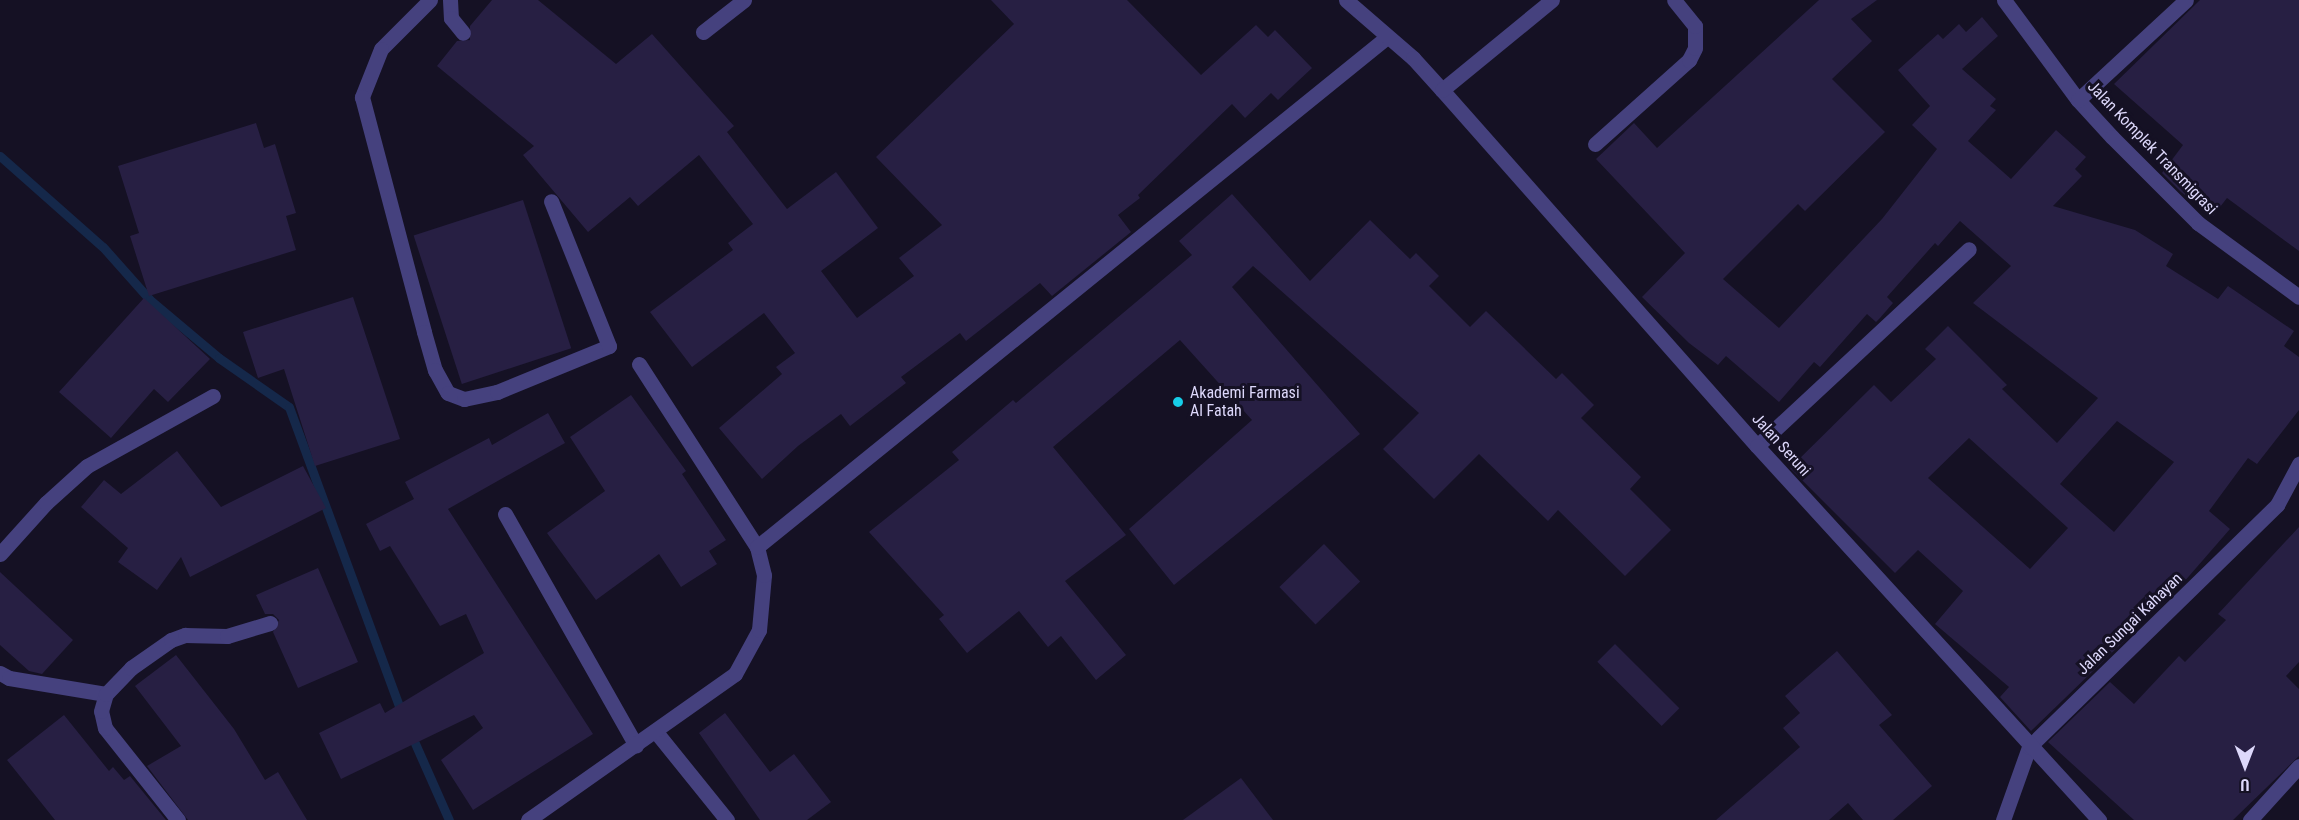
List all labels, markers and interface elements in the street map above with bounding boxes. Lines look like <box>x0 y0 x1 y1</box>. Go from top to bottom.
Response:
street label: Jalan Komplek Transmigrasi <box>2083 77 2221 219</box>
place label: Akademi Farmasi Al Fatah <box>1190 383 1300 421</box>
marker: Akademi Farmasi Al Fatah <box>1171 395 1185 409</box>
street label: Jalan Seruni <box>1748 410 1814 480</box>
street label: Jalan Sungai Kahayan <box>2074 569 2186 679</box>
north arrow <box>2215 736 2275 796</box>
text: U <box>2240 775 2250 794</box>

